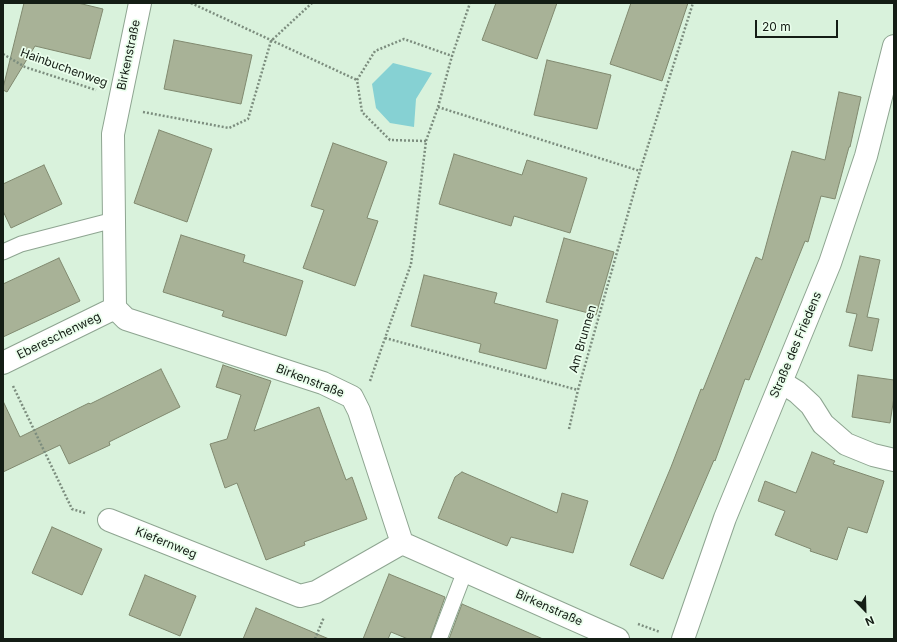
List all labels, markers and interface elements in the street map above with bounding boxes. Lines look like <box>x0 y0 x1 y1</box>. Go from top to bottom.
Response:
scale bar <box>757 12 840 38</box>
street label: Birkenstraße <box>114 18 144 92</box>
text: 20 m <box>762 19 791 34</box>
street label: Hainbuchenweg <box>18 45 110 91</box>
street label: Straße des Friedens <box>767 290 825 400</box>
street label: Am Brunnen <box>566 303 600 375</box>
street label: Ebereschenweg <box>15 310 103 362</box>
street label: Birkenstraße <box>274 361 346 401</box>
street label: Kiefernweg <box>133 524 199 562</box>
street label: Birkenstraße <box>513 587 585 629</box>
north arrow <box>845 590 885 630</box>
text: N <box>863 613 876 629</box>

